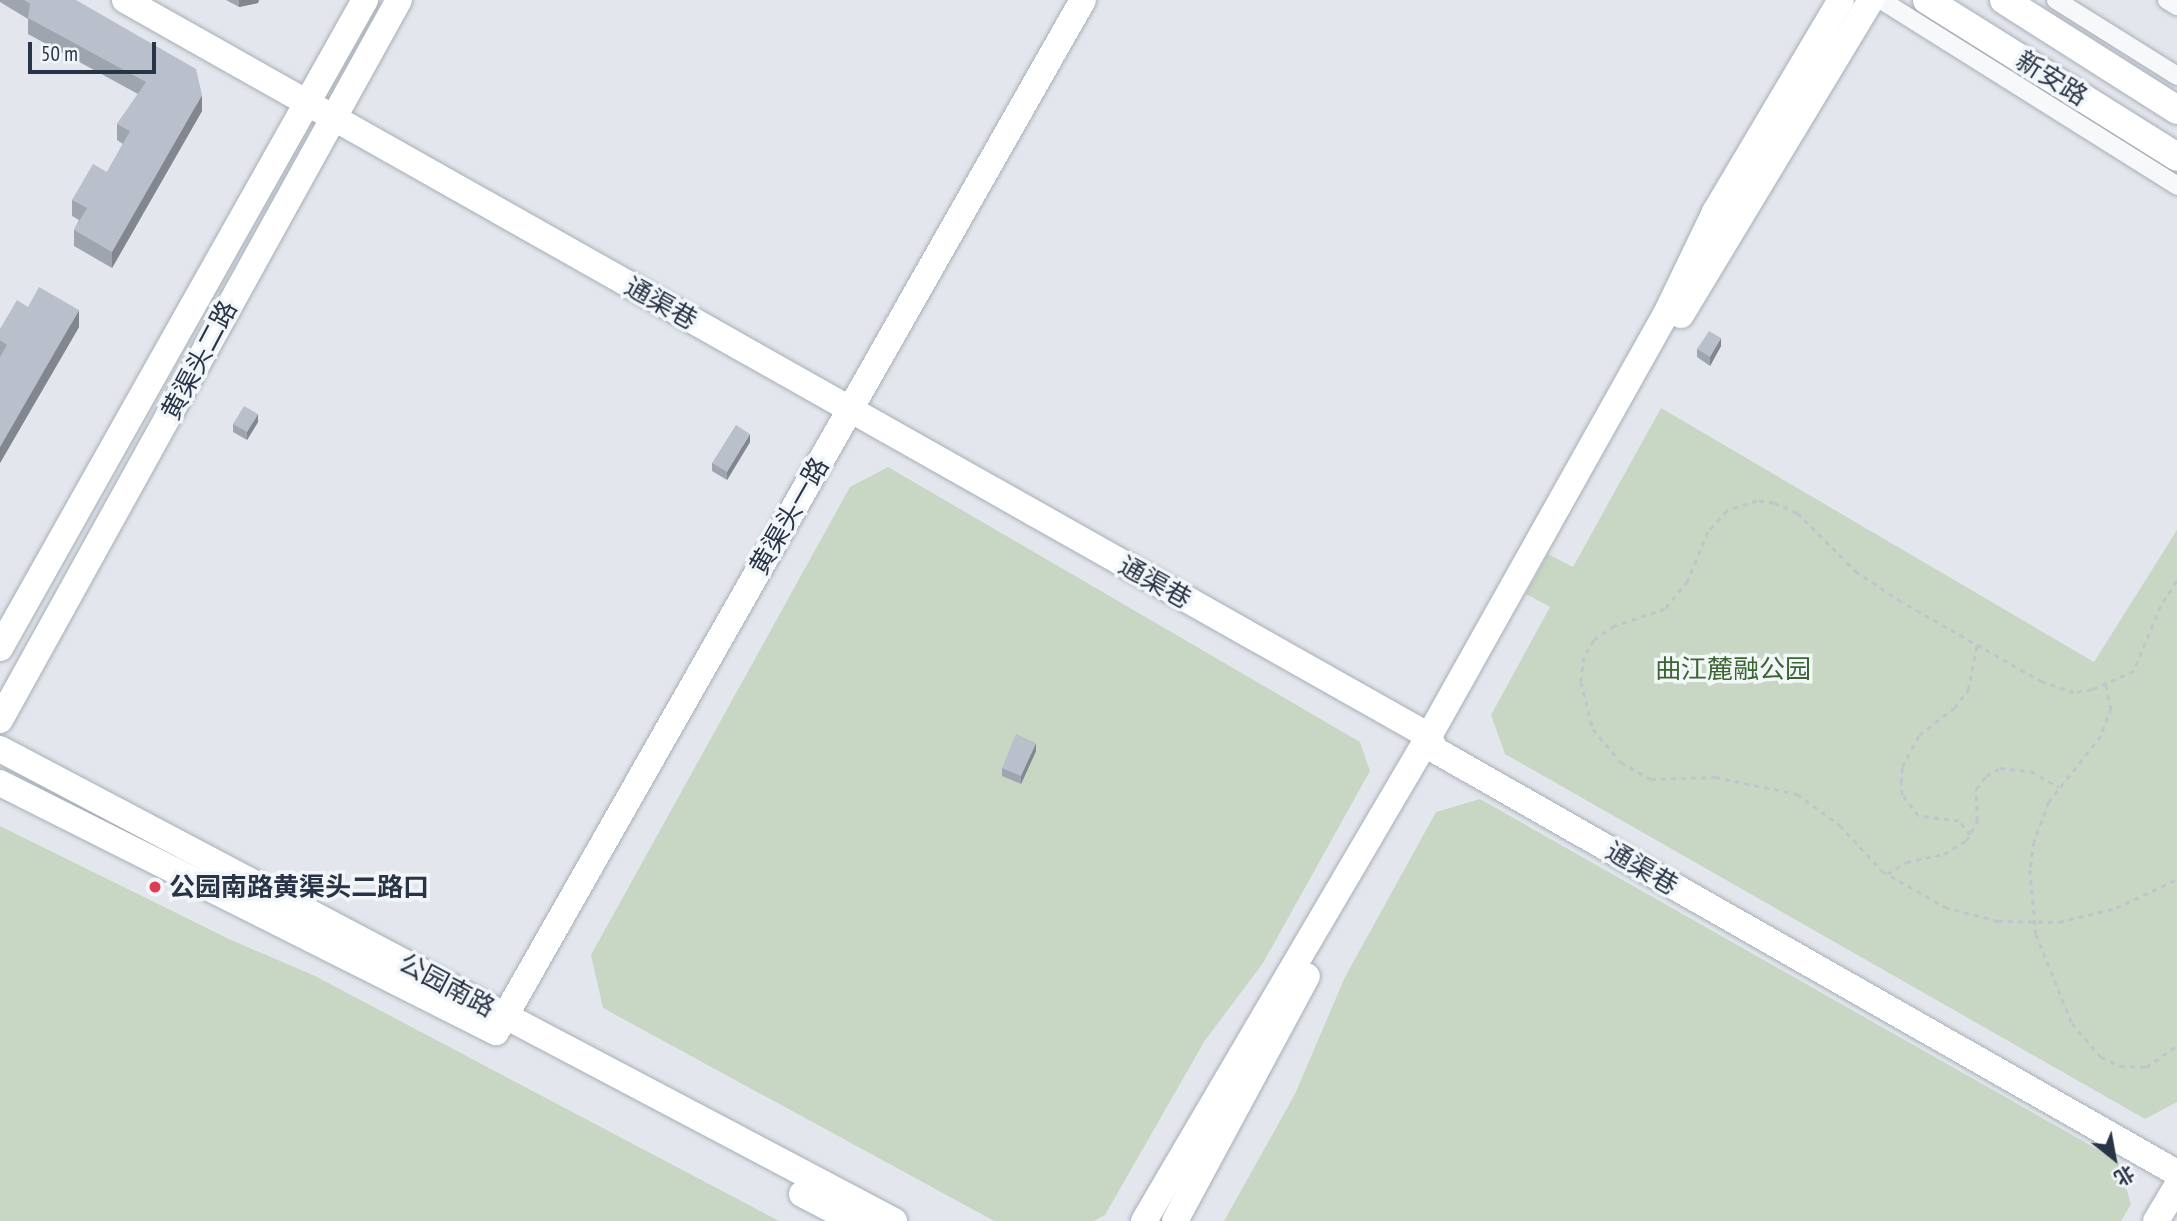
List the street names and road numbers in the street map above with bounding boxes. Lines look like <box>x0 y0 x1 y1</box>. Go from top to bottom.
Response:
street label: 新安路 <box>2011 44 2093 112</box>
street label: 通渠巷 <box>619 270 703 336</box>
street label: 黄渠头二路 <box>155 295 243 425</box>
street label: 黄渠头一路 <box>743 452 835 580</box>
street label: 通渠巷 <box>1113 549 1197 615</box>
street label: 通渠巷 <box>1600 835 1684 901</box>
street label: 公园南路 <box>394 947 500 1023</box>

